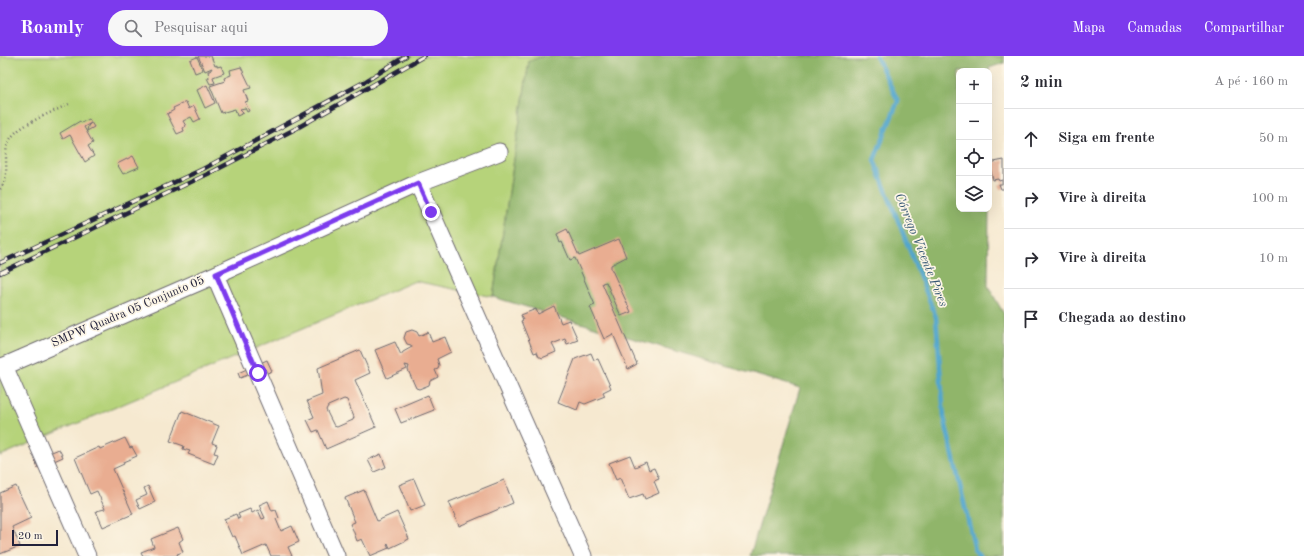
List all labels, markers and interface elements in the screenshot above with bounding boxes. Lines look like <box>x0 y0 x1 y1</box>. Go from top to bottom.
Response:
search box <box>108 10 388 46</box>
icon: search <box>122 17 144 39</box>
text: Roamly <box>20 19 84 38</box>
text: Pesquisar aqui <box>154 21 248 36</box>
text: Mapa <box>1072 21 1105 35</box>
text: Camadas <box>1127 21 1182 35</box>
text: Compartilhar <box>1204 21 1284 35</box>
map controls <box>956 68 992 212</box>
button: + <box>956 68 992 104</box>
text: 2 min <box>1020 74 1063 91</box>
text: A pé · 160 m <box>1214 75 1288 88</box>
button: − <box>956 104 992 140</box>
icon: ahead <box>1020 128 1042 150</box>
text: Siga em frente <box>1058 131 1155 146</box>
text: 50 m <box>1259 132 1288 145</box>
button: locate <box>956 140 992 176</box>
button: layers <box>956 176 992 212</box>
icon: right <box>1020 188 1042 210</box>
water label: Córrego Vicente Pires <box>892 191 950 309</box>
text: Vire à direita <box>1058 191 1146 206</box>
text: 100 m <box>1251 192 1288 205</box>
route end <box>422 203 440 221</box>
icon: right <box>1020 248 1042 270</box>
text: Vire à direita <box>1058 251 1146 266</box>
text: 10 m <box>1259 252 1288 265</box>
street label: SMPW Quadra 05 Conjunto 05 <box>49 273 206 350</box>
icon: arrive <box>1020 308 1042 330</box>
text: Chegada ao destino <box>1058 311 1186 326</box>
route start <box>249 364 267 382</box>
scale bar <box>12 528 58 547</box>
text: 20 m <box>18 531 43 542</box>

